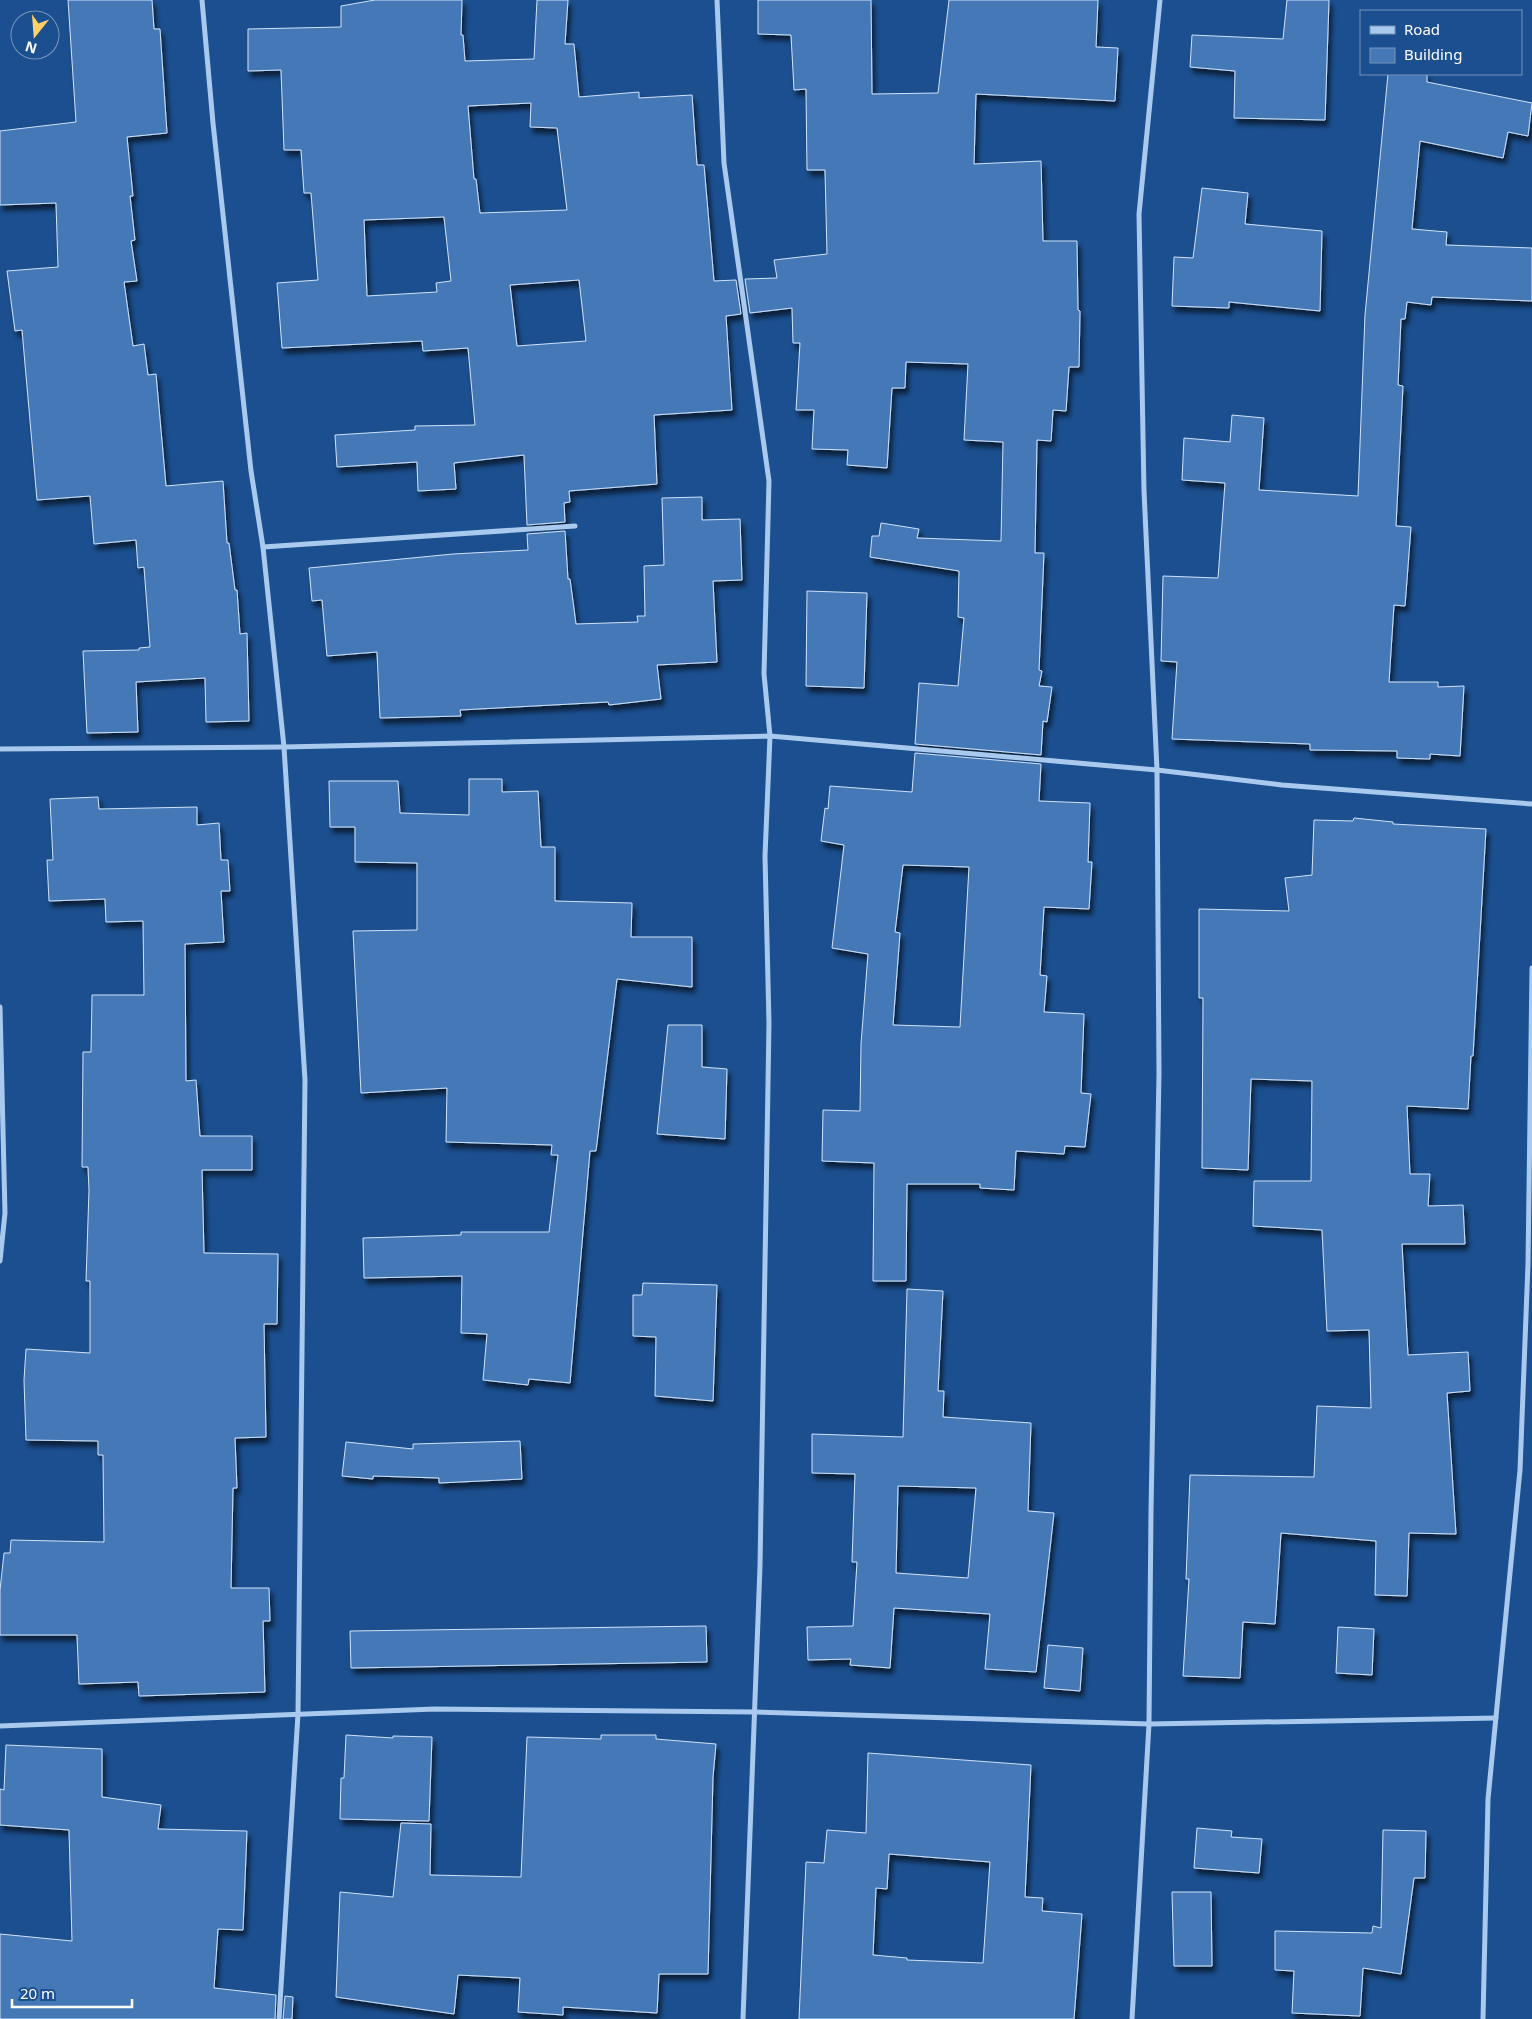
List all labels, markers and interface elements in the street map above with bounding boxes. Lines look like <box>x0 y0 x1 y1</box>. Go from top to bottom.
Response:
north arrow <box>10 10 60 60</box>
legend <box>1360 10 1522 75</box>
text: Road <box>1404 19 1440 39</box>
text: N <box>23 37 39 59</box>
text: Building <box>1404 44 1462 64</box>
scale bar <box>12 1976 132 2008</box>
text: 20 m <box>20 1983 55 2003</box>

